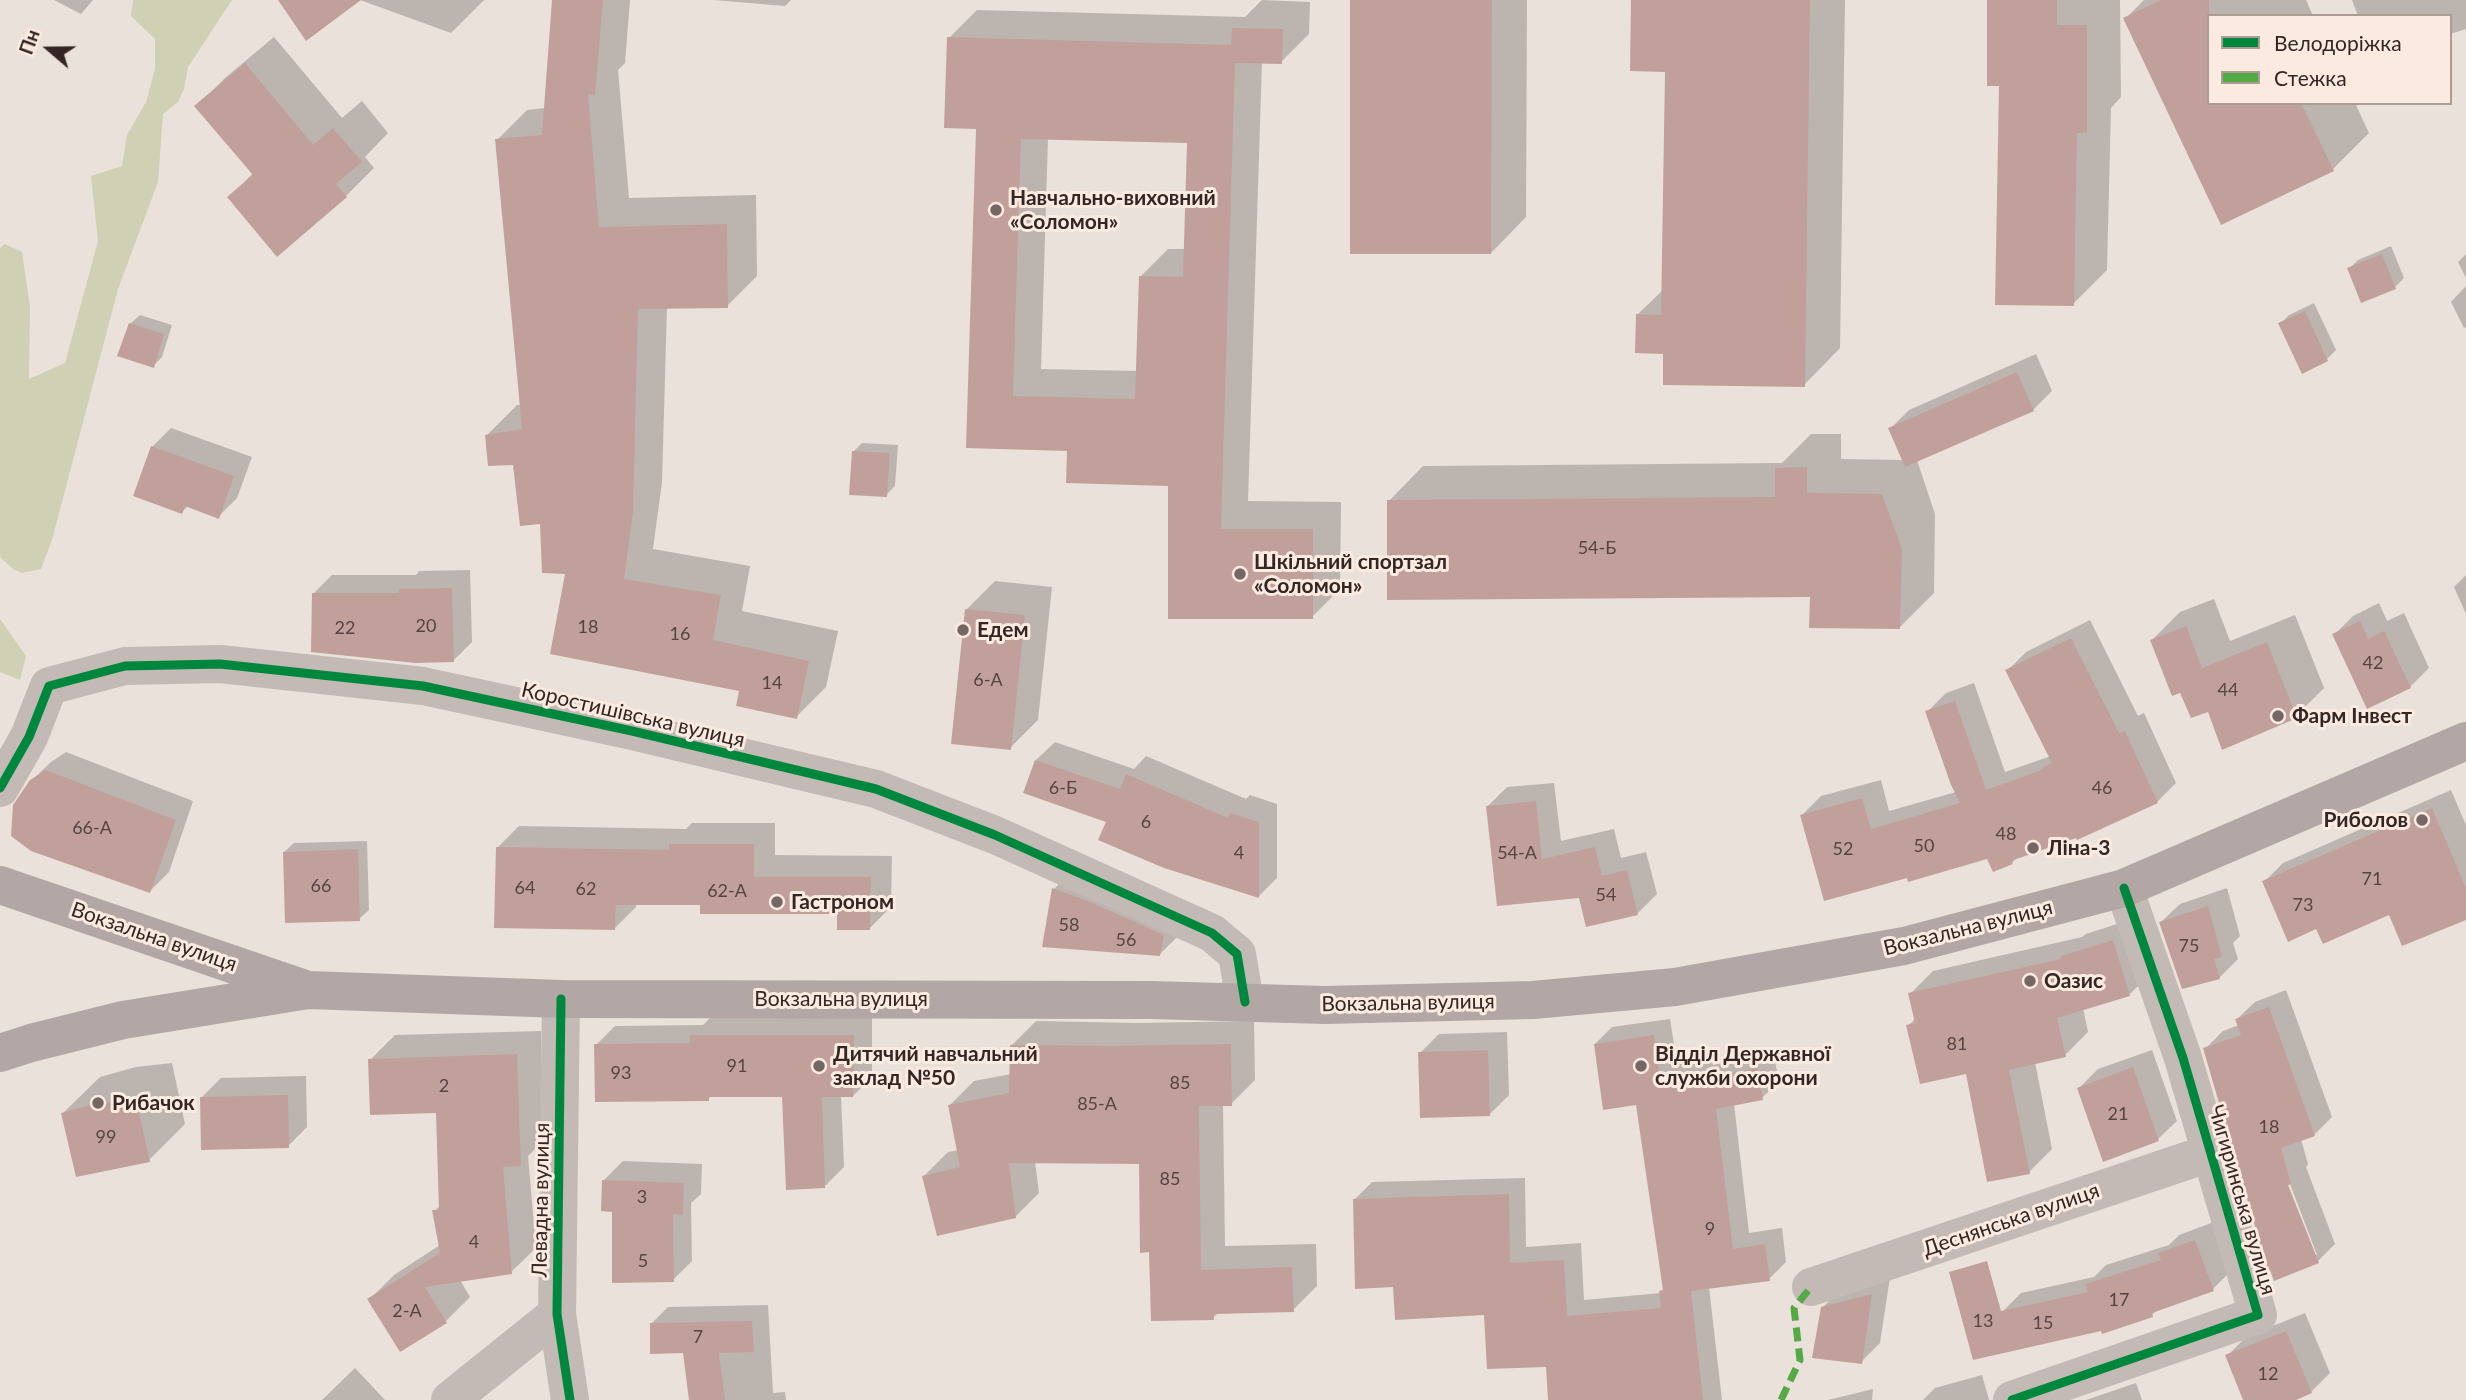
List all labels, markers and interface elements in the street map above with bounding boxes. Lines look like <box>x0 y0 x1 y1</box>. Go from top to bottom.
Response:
north arrow <box>14 14 84 84</box>
legend <box>2207 14 2452 105</box>
text: Пн <box>14 26 44 57</box>
text: Велодоріжка <box>2274 30 2402 55</box>
text: Стежка <box>2274 65 2347 90</box>
place label: Навчально-виховний «Соломон» <box>1010 185 1216 235</box>
marker: Навчально-виховний «Соломон» <box>988 202 1004 218</box>
house number: 54-Б <box>1578 537 1616 559</box>
place label: Шкільний спортзал «Соломон» <box>1254 549 1447 599</box>
marker: Шкільний спортзал «Соломон» <box>1232 566 1248 582</box>
house number: 20 <box>416 615 436 637</box>
house number: 18 <box>578 616 598 638</box>
house number: 22 <box>335 617 355 639</box>
place label: Едем <box>977 617 1028 643</box>
marker: Едем <box>955 622 971 638</box>
house number: 16 <box>670 623 690 645</box>
house number: 42 <box>2363 652 2383 674</box>
house number: 6-А <box>973 669 1003 691</box>
house number: 14 <box>762 672 782 694</box>
street label: Коростишівська вулиця <box>519 677 747 753</box>
house number: 44 <box>2218 679 2238 701</box>
place label: Фарм Інвест <box>2292 703 2412 729</box>
marker: Фарм Інвест <box>2270 708 2286 724</box>
house number: 6-Б <box>1049 777 1077 799</box>
house number: 46 <box>2092 777 2112 799</box>
place label: Риболов <box>2324 807 2408 833</box>
house number: 6 <box>1141 811 1151 833</box>
marker: Риболов <box>2414 812 2430 828</box>
house number: 66-А <box>72 817 112 839</box>
house number: 48 <box>1996 823 2016 845</box>
house number: 50 <box>1914 835 1934 857</box>
place label: Ліна-3 <box>2047 835 2110 861</box>
house number: 52 <box>1833 838 1853 860</box>
marker: Ліна-3 <box>2025 840 2041 856</box>
house number: 4 <box>1234 842 1244 864</box>
house number: 54-А <box>1497 842 1537 864</box>
house number: 71 <box>2362 868 2382 890</box>
house number: 66 <box>311 875 331 897</box>
house number: 64 <box>515 877 535 899</box>
house number: 62 <box>576 878 596 900</box>
house number: 62-А <box>707 880 747 902</box>
house number: 54 <box>1596 884 1616 906</box>
place label: Гастроном <box>791 889 894 915</box>
marker: Гастроном <box>769 894 785 910</box>
house number: 73 <box>2293 894 2313 916</box>
street label: Вокзальна вулиця <box>1881 895 2055 961</box>
street label: Вокзальна вулиця <box>68 897 240 977</box>
house number: 58 <box>1059 914 1079 936</box>
house number: 56 <box>1116 929 1136 951</box>
house number: 75 <box>2179 935 2199 957</box>
place label: Оазис <box>2044 968 2103 994</box>
marker: Оазис <box>2022 973 2038 989</box>
street label: Вокзальна вулиця <box>754 986 928 1012</box>
street label: Вокзальна вулиця <box>1321 989 1495 1017</box>
house number: 81 <box>1947 1033 1967 1055</box>
place label: Дитячий навчальний заклад №50 <box>833 1041 1038 1091</box>
place label: Відділ Державної служби охорони <box>1655 1041 1831 1091</box>
house number: 91 <box>727 1055 747 1077</box>
marker: Дитячий навчальний заклад №50 <box>811 1058 827 1074</box>
marker: Відділ Державної служби охорони <box>1633 1058 1649 1074</box>
house number: 93 <box>611 1062 631 1084</box>
house number: 85 <box>1170 1072 1190 1094</box>
house number: 2 <box>439 1075 449 1097</box>
place label: Рибачок <box>112 1090 195 1116</box>
house number: 85-А <box>1077 1093 1117 1115</box>
marker: Рибачок <box>90 1095 106 1111</box>
street label: Чигиринська вулиця <box>2203 1102 2281 1298</box>
house number: 21 <box>2108 1103 2128 1125</box>
house number: 18 <box>2259 1116 2279 1138</box>
street label: Левадна вулиця <box>527 1122 555 1278</box>
house number: 99 <box>96 1126 116 1148</box>
house number: 85 <box>1160 1168 1180 1190</box>
street label: Деснянська вулиця <box>1919 1178 2103 1262</box>
house number: 3 <box>637 1186 647 1208</box>
house number: 9 <box>1705 1218 1715 1240</box>
house number: 4 <box>469 1231 479 1253</box>
house number: 5 <box>638 1250 648 1272</box>
house number: 17 <box>2109 1289 2129 1311</box>
house number: 2-А <box>392 1300 422 1322</box>
house number: 13 <box>1973 1310 1993 1332</box>
house number: 15 <box>2033 1312 2053 1334</box>
house number: 7 <box>693 1326 703 1348</box>
house number: 12 <box>2258 1363 2278 1385</box>

